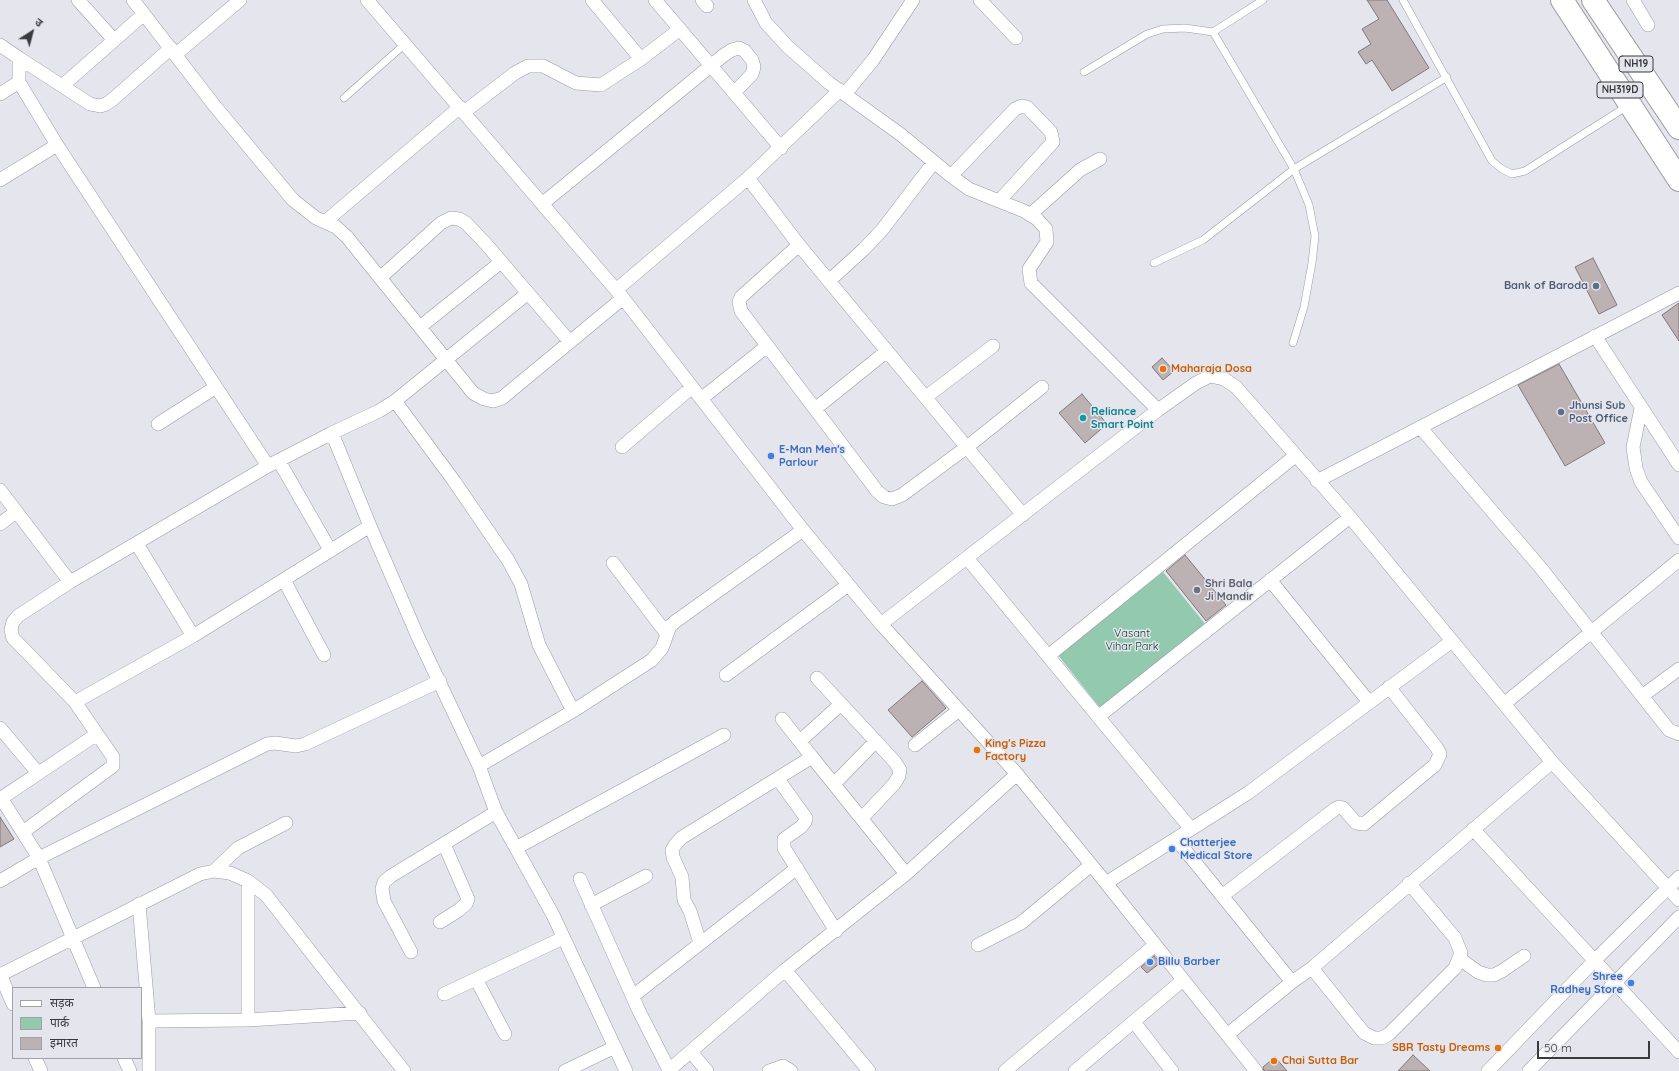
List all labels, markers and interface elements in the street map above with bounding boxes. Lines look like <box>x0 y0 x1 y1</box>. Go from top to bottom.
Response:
north arrow <box>12 12 52 52</box>
text: उ <box>32 15 46 30</box>
road number: NH19 <box>1619 56 1653 72</box>
road number: NH319D <box>1597 82 1643 98</box>
place label: Bank of Baroda <box>1504 279 1588 293</box>
marker: Bank of Baroda <box>1591 281 1601 291</box>
place label: Maharaja Dosa <box>1171 362 1252 376</box>
marker: Maharaja Dosa <box>1158 364 1168 374</box>
place label: Jhunsi Sub Post Office <box>1569 399 1628 425</box>
place label: Reliance Smart Point <box>1091 405 1154 431</box>
marker: Jhunsi Sub Post Office <box>1556 407 1566 417</box>
marker: Reliance Smart Point <box>1078 413 1088 423</box>
place label: E-Man Men's Parlour <box>779 443 845 469</box>
marker: E-Man Men's Parlour <box>766 451 776 461</box>
place label: Shri Bala Ji Mandir <box>1205 577 1253 603</box>
marker: Shri Bala Ji Mandir <box>1192 585 1202 595</box>
park label: Vasant Vihar Park <box>1105 627 1159 653</box>
place label: King's Pizza Factory <box>985 737 1046 763</box>
marker: King's Pizza Factory <box>972 745 982 755</box>
place label: Chatterjee Medical Store <box>1180 836 1253 862</box>
marker: Chatterjee Medical Store <box>1167 844 1177 854</box>
place label: Billu Barber <box>1158 955 1220 969</box>
marker: Billu Barber <box>1145 957 1155 967</box>
place label: Shree Radhey Store <box>1550 970 1623 996</box>
marker: Shree Radhey Store <box>1626 978 1636 988</box>
legend <box>12 987 142 1059</box>
text: सड़क <box>50 995 74 1010</box>
text: पार्क <box>50 1015 69 1030</box>
scale bar <box>1539 1033 1652 1059</box>
text: इमारत <box>50 1035 78 1050</box>
text: 50 m <box>1544 1040 1572 1055</box>
place label: SBR Tasty Dreams <box>1392 1041 1490 1055</box>
marker: SBR Tasty Dreams <box>1493 1043 1503 1053</box>
place label: Chai Sutta Bar <box>1282 1054 1359 1068</box>
marker: Chai Sutta Bar <box>1269 1056 1279 1066</box>

